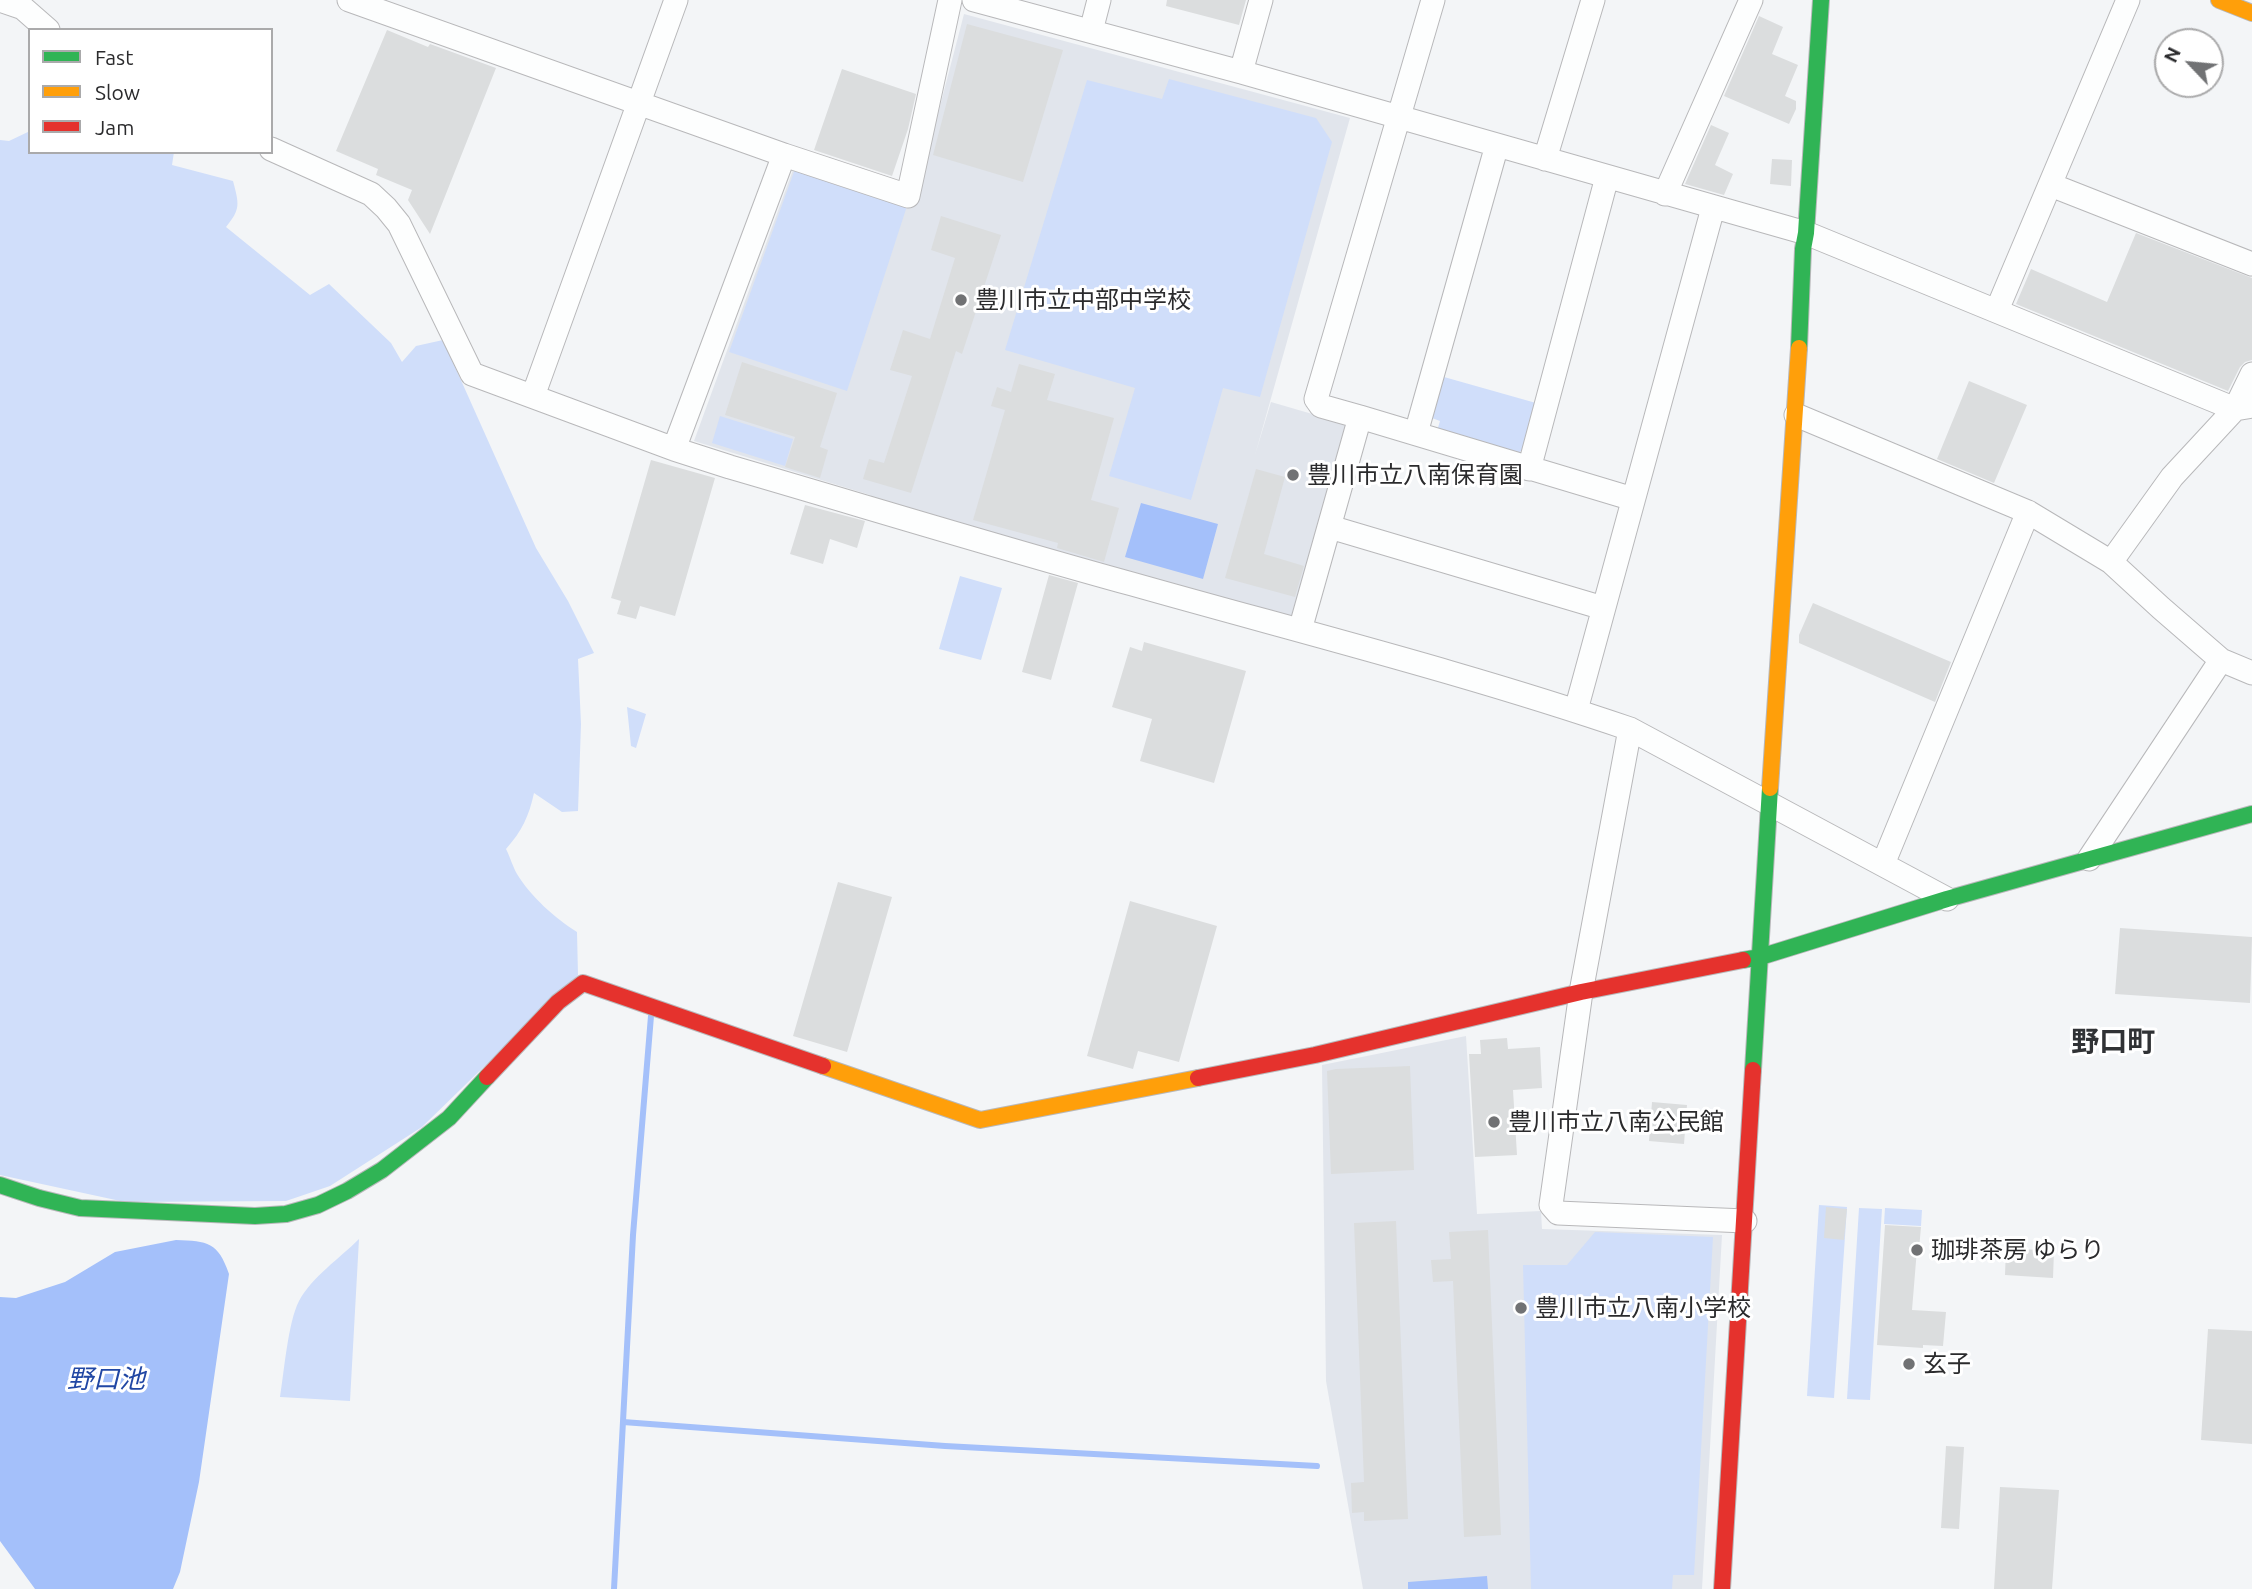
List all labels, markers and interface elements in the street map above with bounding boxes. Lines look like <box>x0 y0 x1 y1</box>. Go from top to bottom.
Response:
legend <box>28 28 273 154</box>
north arrow <box>2154 28 2224 98</box>
text: N <box>2159 43 2185 66</box>
text: Fast <box>95 45 133 69</box>
text: Slow <box>95 80 140 104</box>
text: Jam <box>95 115 134 139</box>
place label: 豊川市立中部中学校 <box>975 286 1191 314</box>
marker: 豊川市立中部中学校 <box>953 292 969 308</box>
place label: 豊川市立八南保育園 <box>1307 461 1523 489</box>
marker: 豊川市立八南保育園 <box>1285 467 1301 483</box>
district label: 野口町 <box>2071 1025 2155 1059</box>
place label: 豊川市立八南公民館 <box>1508 1108 1724 1136</box>
marker: 豊川市立八南公民館 <box>1486 1114 1502 1130</box>
place label: 珈琲茶房 ゆらり <box>1931 1236 2104 1264</box>
marker: 珈琲茶房 ゆらり <box>1909 1242 1925 1258</box>
place label: 豊川市立八南小学校 <box>1535 1294 1751 1322</box>
marker: 豊川市立八南小学校 <box>1513 1300 1529 1316</box>
place label: 玄子 <box>1923 1350 1971 1378</box>
marker: 玄子 <box>1901 1356 1917 1372</box>
water label: 野口池 <box>67 1363 145 1395</box>

